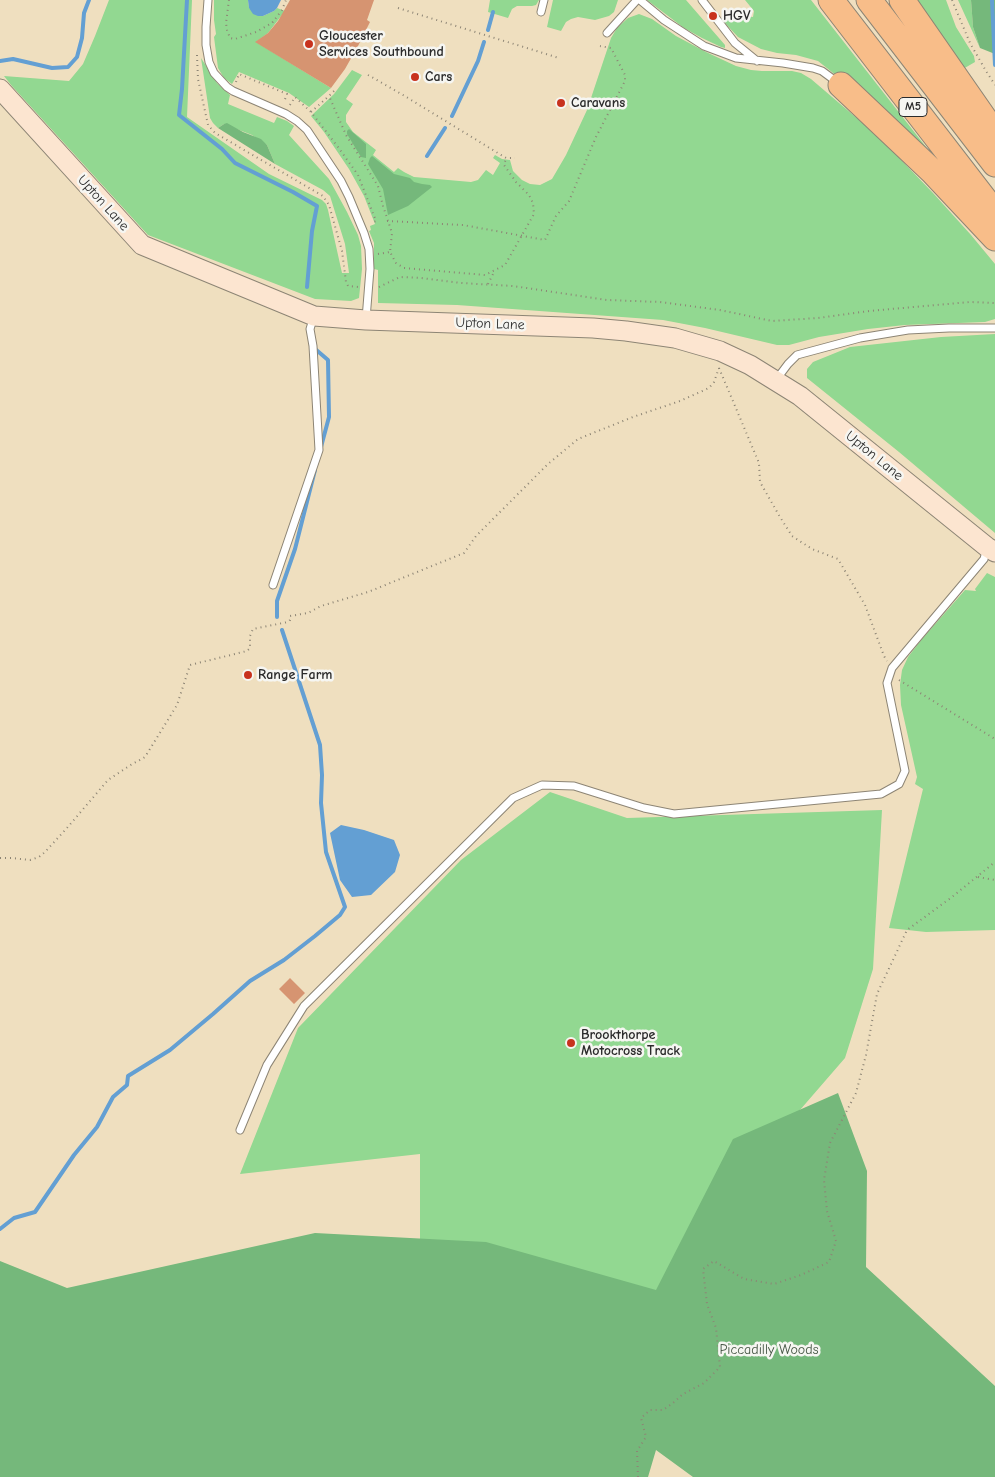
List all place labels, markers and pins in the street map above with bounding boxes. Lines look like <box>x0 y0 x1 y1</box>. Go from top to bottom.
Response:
place label: HGV <box>723 8 750 24</box>
marker: HGV <box>707 10 719 22</box>
place label: Gloucester Services Southbound <box>319 28 444 60</box>
marker: Gloucester Services Southbound <box>303 38 315 50</box>
place label: Cars <box>425 69 452 85</box>
marker: Cars <box>409 71 421 83</box>
place label: Caravans <box>571 95 625 111</box>
marker: Caravans <box>555 97 567 109</box>
place label: Range Farm <box>258 667 332 683</box>
marker: Range Farm <box>242 669 254 681</box>
place label: Brookthorpe Motocross Track <box>581 1027 680 1060</box>
marker: Brookthorpe Motocross Track <box>565 1037 577 1049</box>

